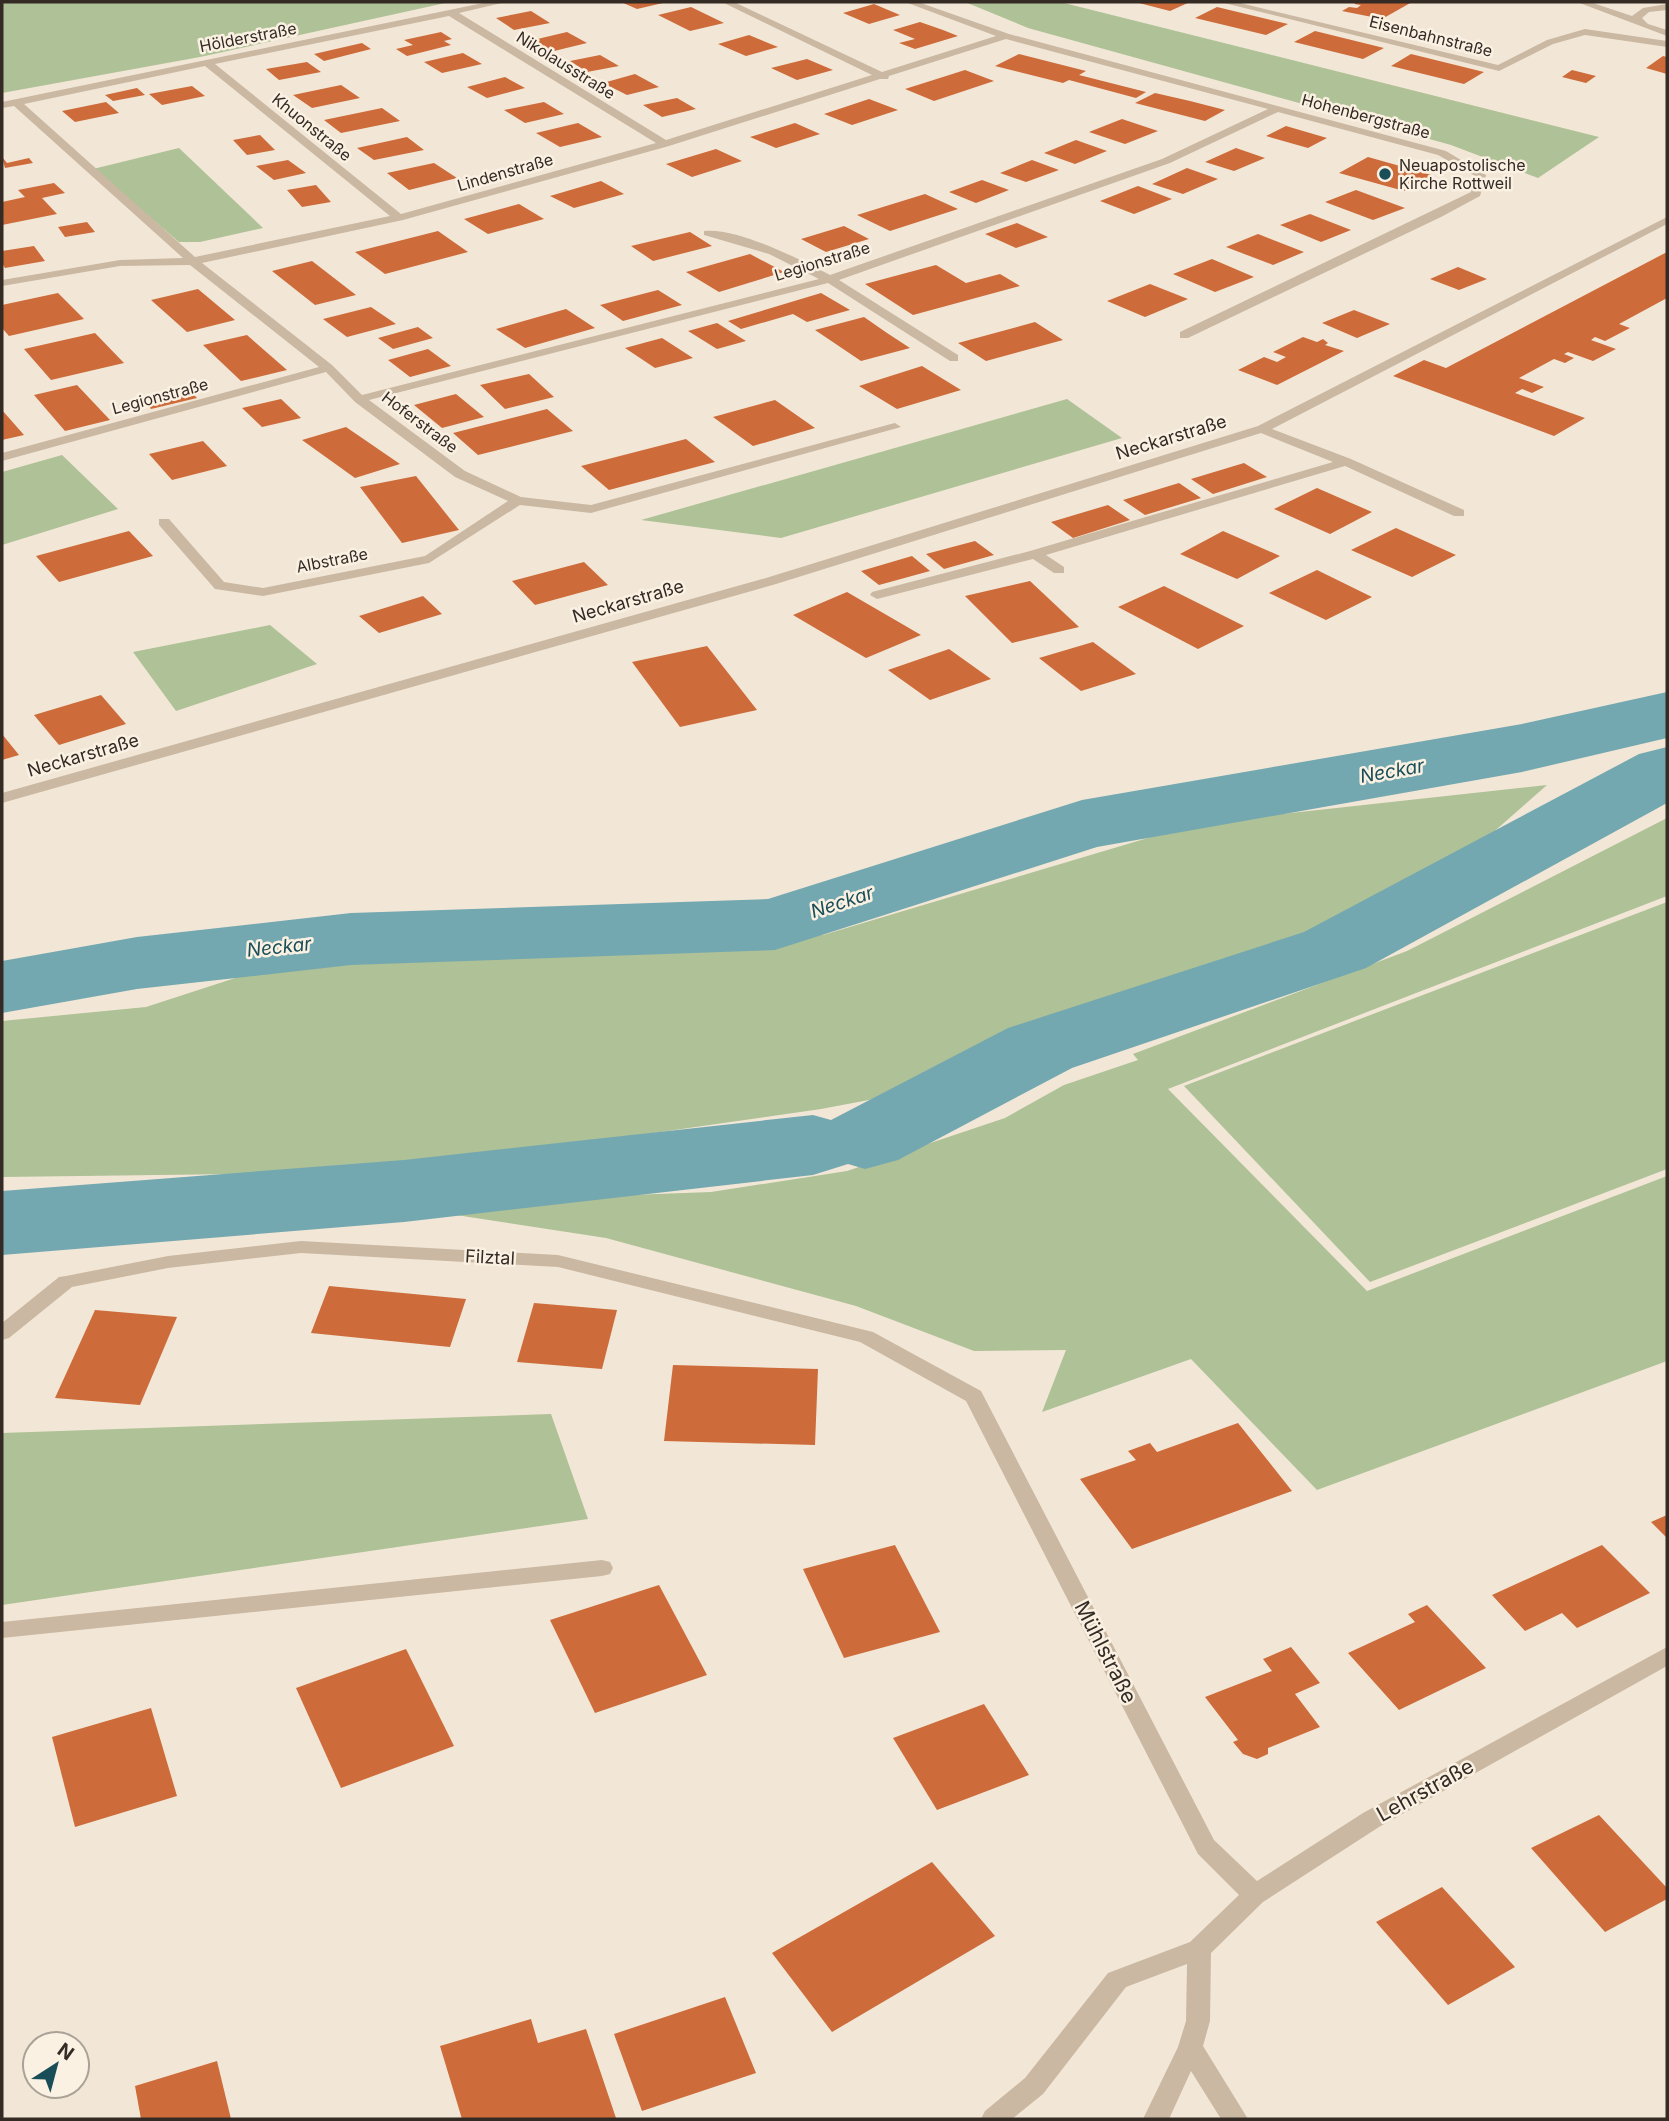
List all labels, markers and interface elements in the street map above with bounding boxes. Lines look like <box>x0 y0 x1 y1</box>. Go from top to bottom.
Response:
street label: Eisenbahnstraße <box>1367 11 1495 61</box>
street label: Hölderstraße <box>198 18 298 56</box>
street label: Nikolausstraße <box>513 27 619 103</box>
street label: Khuonstraße <box>268 89 356 165</box>
street label: Hohenbergstraße <box>1300 89 1432 143</box>
street label: Lindenstraße <box>455 149 555 195</box>
place label: Neuapostolische Kirche Rottweil <box>1399 155 1525 193</box>
marker: Neuapostolische Kirche Rottweil <box>1377 166 1393 182</box>
street label: Legionstraße <box>772 237 872 285</box>
street label: Legionstraße <box>110 374 210 418</box>
street label: Hoferstraße <box>378 387 462 457</box>
street label: Neckarstraße <box>1113 410 1229 464</box>
street label: Albstraße <box>294 543 370 577</box>
street label: Neckarstraße <box>570 575 686 627</box>
street label: Neckarstraße <box>25 729 141 781</box>
water label: Neckar <box>1358 754 1427 788</box>
water label: Neckar <box>808 881 877 923</box>
water label: Neckar <box>245 932 313 962</box>
street label: Filztal <box>465 1245 515 1269</box>
street label: Mühlstraße <box>1069 1597 1143 1707</box>
street label: Lehrstraße <box>1372 1753 1478 1827</box>
north arrow <box>21 2030 91 2100</box>
text: N <box>53 2038 78 2065</box>

